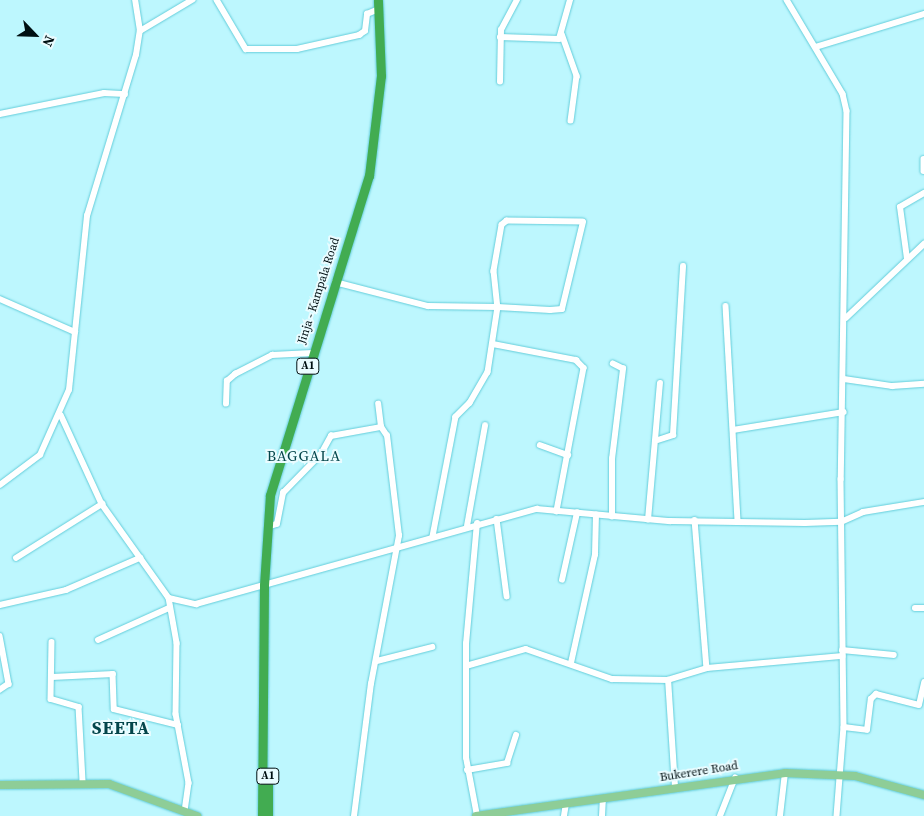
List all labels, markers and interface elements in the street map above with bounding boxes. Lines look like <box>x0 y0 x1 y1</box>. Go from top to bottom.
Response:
north arrow <box>10 10 60 60</box>
text: N <box>37 32 60 50</box>
street label: Jinja - Kampala Road <box>295 236 343 346</box>
road number: A1 <box>296 358 320 374</box>
district label: BAGGALA <box>266 447 342 465</box>
district label: SEETA <box>91 717 151 739</box>
street label: Bukerere Road <box>659 759 739 785</box>
road number: A1 <box>256 768 280 784</box>

